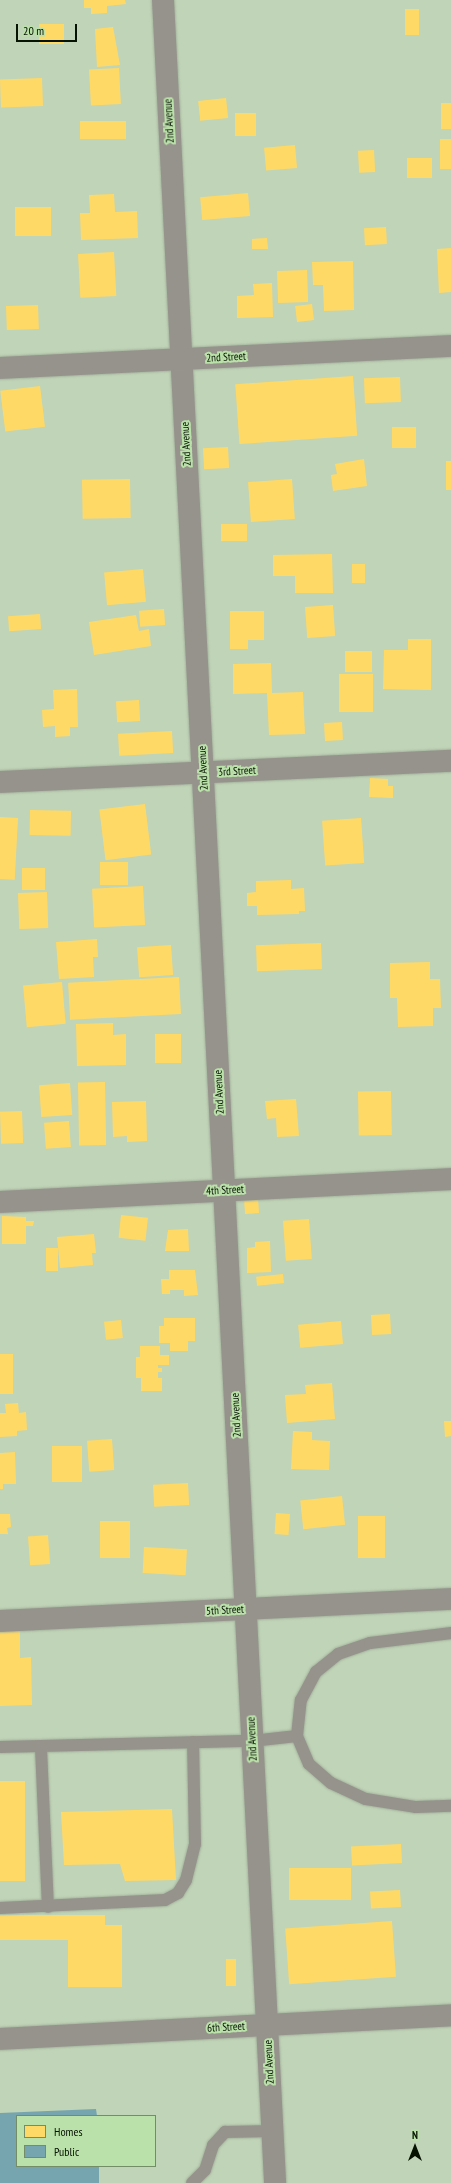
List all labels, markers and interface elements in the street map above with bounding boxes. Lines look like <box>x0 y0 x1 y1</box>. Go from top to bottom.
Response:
scale bar <box>18 16 79 42</box>
text: 20 m <box>23 23 44 38</box>
street label: 2nd Avenue <box>161 98 177 144</box>
street label: 2nd Street <box>206 349 246 365</box>
street label: 2nd Avenue <box>178 421 194 467</box>
street label: 2nd Avenue <box>195 745 211 791</box>
street label: 3rd Street <box>218 763 256 779</box>
street label: 2nd Avenue <box>211 1069 227 1115</box>
street label: 4th Street <box>206 1182 244 1198</box>
street label: 2nd Avenue <box>228 1392 244 1438</box>
street label: 5th Street <box>206 1602 244 1618</box>
street label: 2nd Avenue <box>244 1716 260 1762</box>
street label: 6th Street <box>207 2019 245 2035</box>
street label: 2nd Avenue <box>261 2039 277 2085</box>
legend <box>16 2115 156 2167</box>
text: Homes <box>54 2124 82 2139</box>
north arrow <box>395 2127 435 2167</box>
text: N <box>412 2128 418 2142</box>
text: Public <box>54 2144 79 2159</box>

